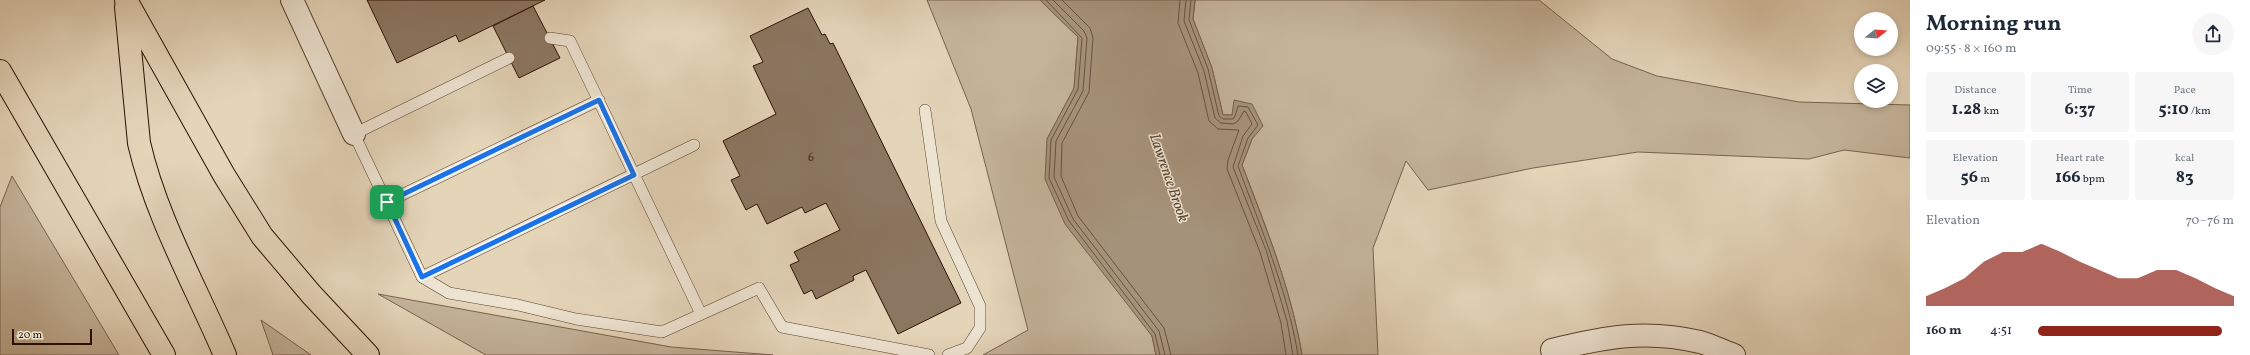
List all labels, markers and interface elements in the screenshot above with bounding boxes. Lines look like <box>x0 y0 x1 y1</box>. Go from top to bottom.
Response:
text: Morning run <box>1926 9 2061 40</box>
north arrow <box>1854 12 1898 56</box>
map controls <box>1854 12 1898 108</box>
button: share <box>2192 13 2234 55</box>
text: 09:55 · 8 × 160 m <box>1926 40 2017 58</box>
button: layers <box>1854 64 1898 108</box>
text: Distance <box>1954 83 1996 98</box>
text: Time <box>2068 83 2092 98</box>
text: Pace <box>2174 83 2196 98</box>
text: 1.28 <box>1951 98 1981 121</box>
text: 6:37 <box>2065 98 2095 121</box>
text: 5:10 <box>2159 98 2189 121</box>
text: km <box>1981 104 1999 119</box>
text: /km <box>2189 104 2211 119</box>
water label: Lawrence Brook <box>1143 131 1193 225</box>
house number: 6 <box>808 150 814 166</box>
text: Elevation <box>1952 151 1998 166</box>
text: Heart rate <box>2056 151 2104 166</box>
text: kcal <box>2175 151 2194 166</box>
text: 56 <box>1961 166 1978 189</box>
text: 166 <box>2055 166 2081 189</box>
text: 83 <box>2176 166 2194 189</box>
text: m <box>1978 172 1990 187</box>
text: bpm <box>2081 172 2105 187</box>
pin <box>370 185 404 219</box>
icon: arrive <box>376 191 398 213</box>
text: Elevation <box>1926 212 1980 230</box>
text: 70–76 m <box>2186 212 2234 230</box>
text: 160 m <box>1926 322 1962 340</box>
text: 4:51 <box>1990 322 2012 340</box>
scale bar <box>12 327 92 346</box>
text: 20 m <box>18 328 42 343</box>

